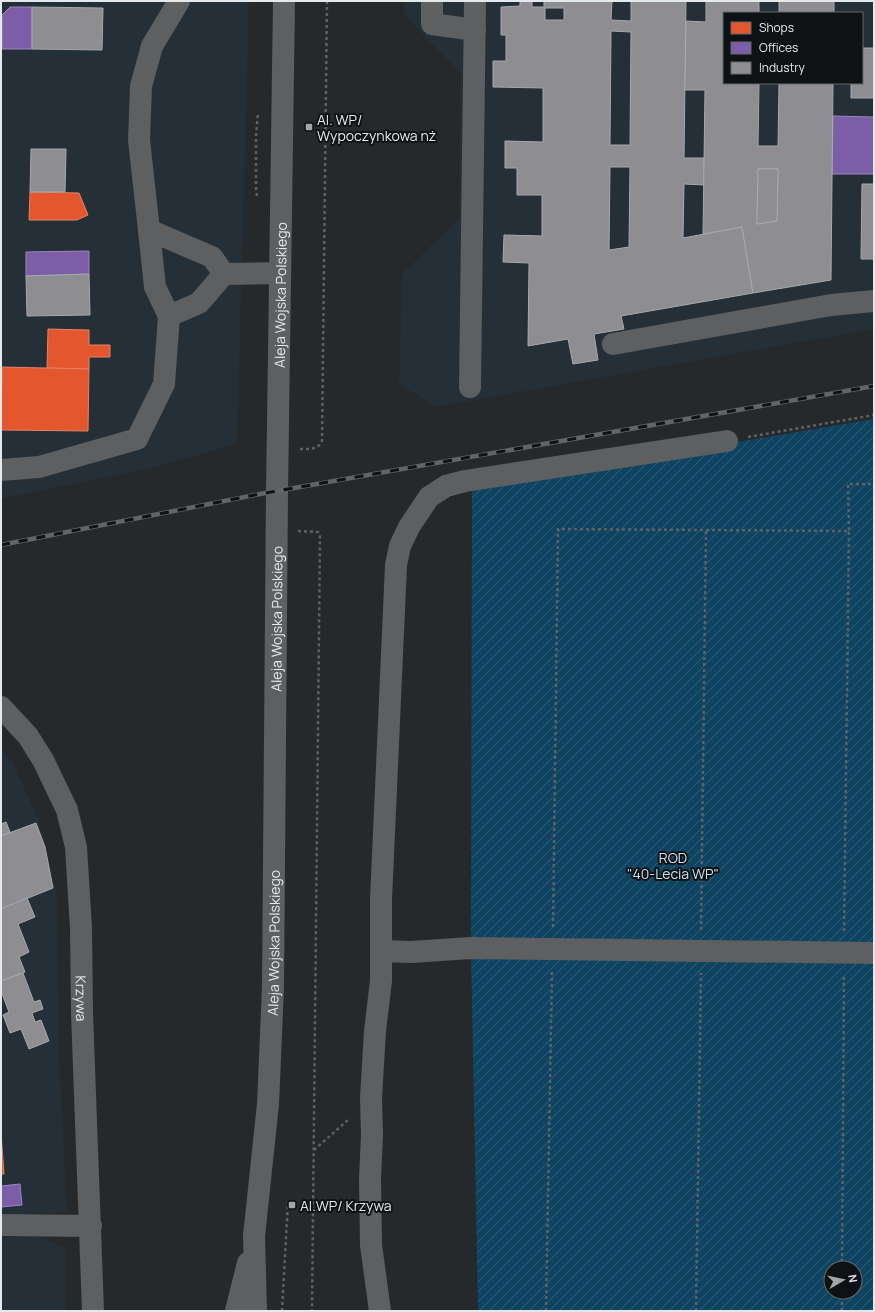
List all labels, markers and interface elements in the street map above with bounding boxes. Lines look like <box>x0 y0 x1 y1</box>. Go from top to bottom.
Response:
legend <box>723 12 863 84</box>
text: Shops <box>759 19 794 36</box>
text: Offices <box>759 39 798 56</box>
text: Industry <box>759 59 805 76</box>
place label: Al. WP/ Wypoczynkowa nż <box>317 110 436 145</box>
marker: Al. WP/ Wypoczynkowa nż <box>304 122 314 132</box>
street label: Aleja Wojska Polskiego <box>269 222 290 368</box>
street label: Aleja Wojska Polskiego <box>266 546 286 692</box>
park label: ROD "40-Lecia WP" <box>627 848 719 883</box>
street label: Aleja Wojska Polskiego <box>262 870 283 1016</box>
street label: Krzywa <box>72 975 92 1022</box>
place label: Al.WP/ Krzywa <box>300 1196 392 1215</box>
marker: Al.WP/ Krzywa <box>287 1200 297 1210</box>
north arrow <box>823 1260 863 1300</box>
text: N <box>845 1273 861 1284</box>

